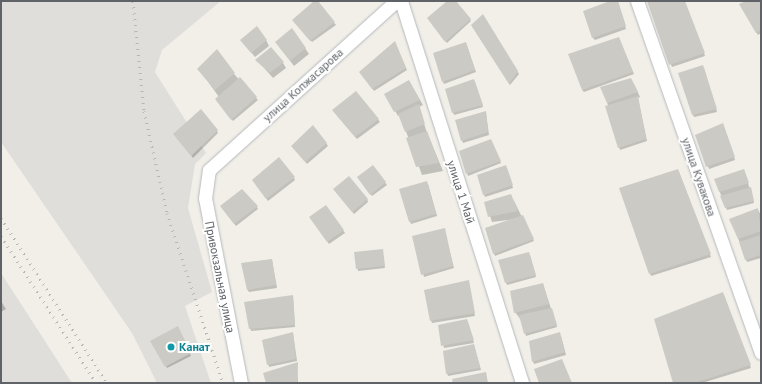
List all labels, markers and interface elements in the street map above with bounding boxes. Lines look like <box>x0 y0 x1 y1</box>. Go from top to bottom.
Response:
street label: улица Копжасарова <box>260 45 346 125</box>
street label: улица Кувакова <box>679 136 719 218</box>
street label: улица 1 Май <box>444 159 478 225</box>
street label: Привокзальная улица <box>202 220 238 334</box>
place label: Канат <box>179 340 210 354</box>
marker: Канат <box>166 342 176 352</box>

